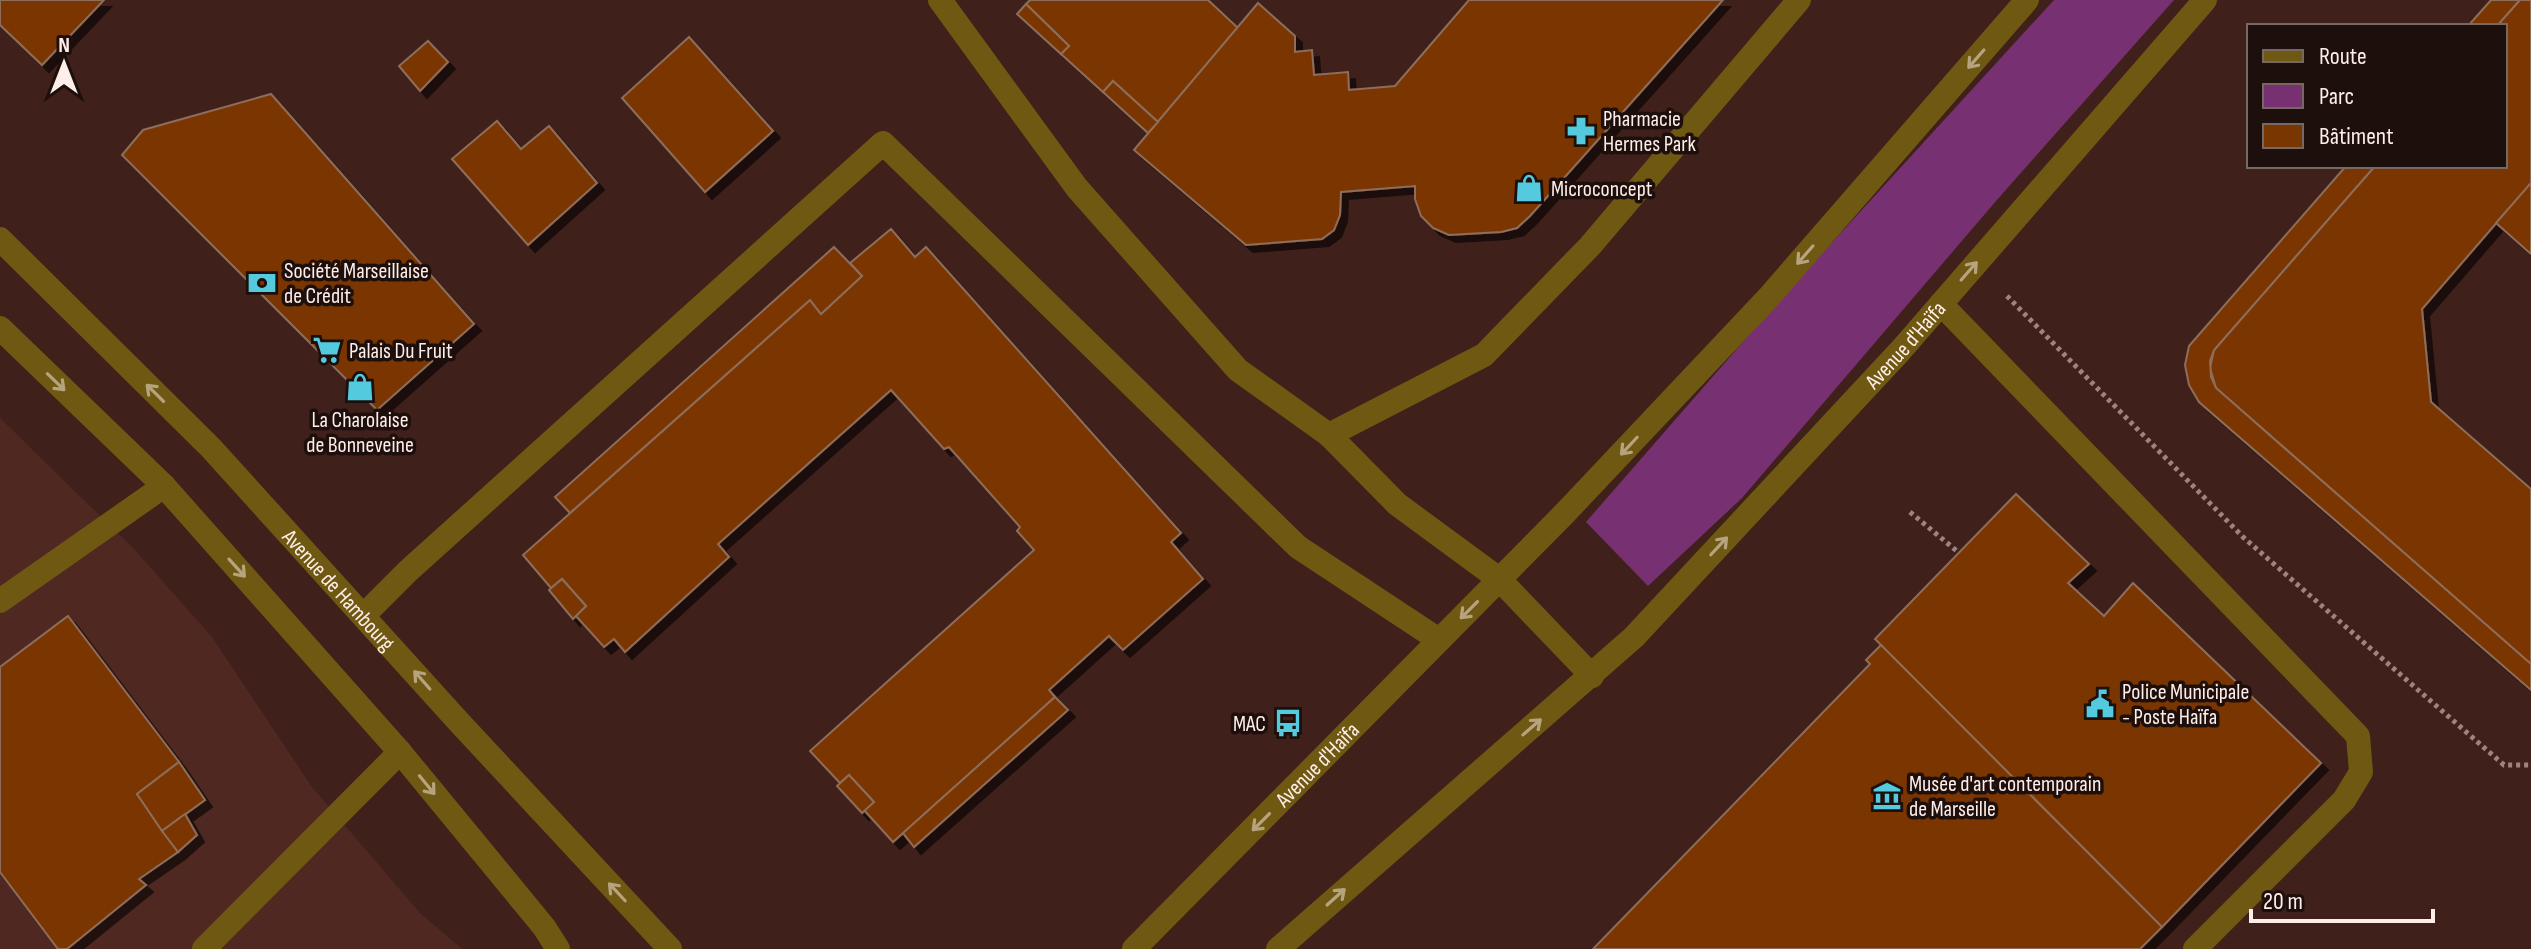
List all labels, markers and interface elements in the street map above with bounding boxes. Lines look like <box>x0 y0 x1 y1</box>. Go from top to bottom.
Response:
north arrow <box>24 24 104 104</box>
legend <box>2247 24 2507 168</box>
text: N <box>58 32 70 59</box>
text: Route <box>2319 42 2367 71</box>
one-way arrow <box>1967 48 1985 69</box>
text: Parc <box>2319 82 2354 111</box>
place label: Pharmacie Hermes Park <box>1603 106 1696 158</box>
pharmacy icon: Pharmacie Hermes Park <box>1566 116 1596 146</box>
text: Bâtiment <box>2319 122 2394 151</box>
shop icon: Microconcept <box>1514 173 1544 203</box>
place label: Microconcept <box>1551 176 1653 203</box>
one-way arrow <box>1797 245 1815 265</box>
place label: Société Marseillaise de Crédit <box>284 258 429 310</box>
one-way arrow <box>1960 262 1978 282</box>
bank icon: Société Marseillaise de Crédit <box>247 268 277 298</box>
street label: Avenue d'Haïfa <box>1859 296 1952 396</box>
supermarket icon: Palais Du Fruit <box>312 335 342 365</box>
place label: Palais Du Fruit <box>349 338 453 365</box>
one-way arrow <box>46 372 65 391</box>
shop icon: La Charolaise de Bonneveine <box>345 372 375 402</box>
one-way arrow <box>145 384 165 403</box>
place label: La Charolaise de Bonneveine <box>306 407 414 459</box>
one-way arrow <box>1619 436 1638 456</box>
street label: Avenue de Hambourg <box>275 523 400 657</box>
one-way arrow <box>1709 536 1728 556</box>
one-way arrow <box>228 558 246 578</box>
one-way arrow <box>1460 600 1479 619</box>
one-way arrow <box>412 670 431 690</box>
place label: Police Municipale - Poste Haïfa <box>2122 679 2249 731</box>
public building icon: Police Municipale - Poste Haïfa <box>2085 689 2115 719</box>
bus stop icon: MAC <box>1273 708 1303 738</box>
place label: MAC <box>1233 711 1266 738</box>
street label: Avenue d'Haïfa <box>1269 717 1366 814</box>
one-way arrow <box>1522 718 1542 736</box>
place label: Musée d'art contemporain de Marseille <box>1909 771 2101 823</box>
one-way arrow <box>418 774 436 794</box>
museum icon: Musée d'art contemporain de Marseille <box>1872 781 1902 811</box>
one-way arrow <box>1251 812 1271 832</box>
scale bar <box>2251 873 2433 923</box>
one-way arrow <box>607 882 626 902</box>
text: 20 m <box>2263 887 2303 916</box>
one-way arrow <box>1325 888 1345 906</box>

